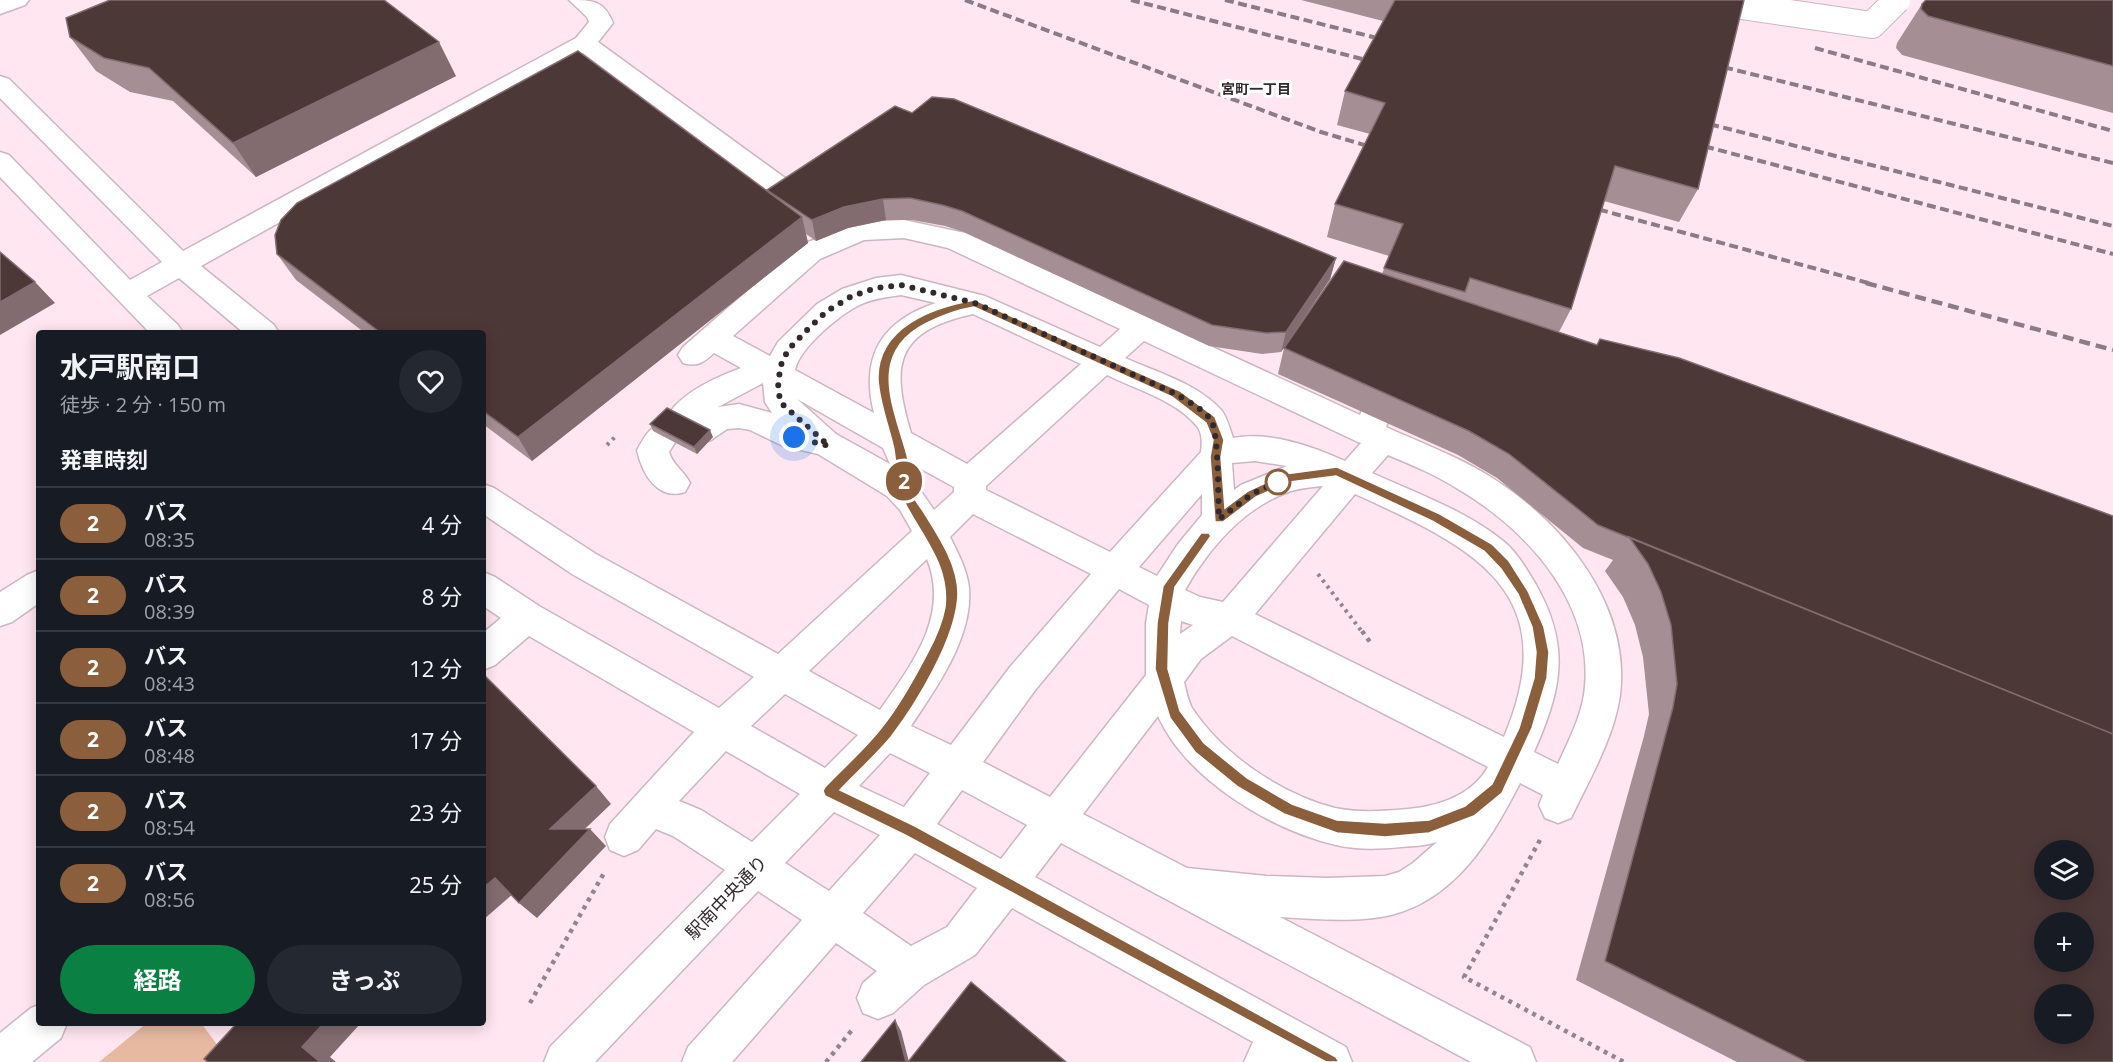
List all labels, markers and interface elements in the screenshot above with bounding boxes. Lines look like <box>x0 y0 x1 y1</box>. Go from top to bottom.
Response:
district label: 宮町一丁目 <box>1221 79 1291 98</box>
text: 水戸駅南口 <box>60 347 200 385</box>
button: heart <box>399 350 462 413</box>
text: 徒歩 · 2 分 · 150 m <box>60 391 226 418</box>
your location <box>779 422 809 452</box>
text: 発車時刻 <box>60 444 148 474</box>
line badge: 2 <box>884 462 924 500</box>
text: 2 <box>898 467 910 495</box>
unlabelled marker <box>1265 469 1291 495</box>
text: バス <box>144 496 188 526</box>
text: 2 <box>87 509 99 537</box>
text: 4 分 <box>422 509 462 539</box>
text: 08:35 <box>144 526 195 553</box>
text: バス <box>144 568 188 598</box>
text: 2 <box>87 581 99 609</box>
text: 8 分 <box>422 581 462 611</box>
text: 08:39 <box>144 598 195 625</box>
text: バス <box>144 640 188 670</box>
text: 2 <box>87 653 99 681</box>
text: 12 分 <box>409 653 462 683</box>
text: 08:43 <box>144 670 195 697</box>
text: バス <box>144 712 188 742</box>
text: 2 <box>87 725 99 753</box>
text: 17 分 <box>409 725 462 755</box>
text: 08:48 <box>144 742 195 769</box>
text: バス <box>144 784 188 814</box>
text: 2 <box>87 797 99 825</box>
text: 23 分 <box>409 797 462 827</box>
text: 08:54 <box>144 814 195 841</box>
map controls <box>2034 840 2094 1044</box>
button: layers <box>2034 840 2094 900</box>
street label: 駅南中央通り <box>680 850 772 944</box>
text: バス <box>144 856 188 886</box>
text: 2 <box>87 869 99 897</box>
text: 25 分 <box>409 869 462 899</box>
text: 08:56 <box>144 886 195 913</box>
button: + <box>2034 912 2094 972</box>
button: 経路 <box>60 945 255 1014</box>
button: きっぷ <box>267 945 462 1014</box>
button: − <box>2034 984 2094 1044</box>

